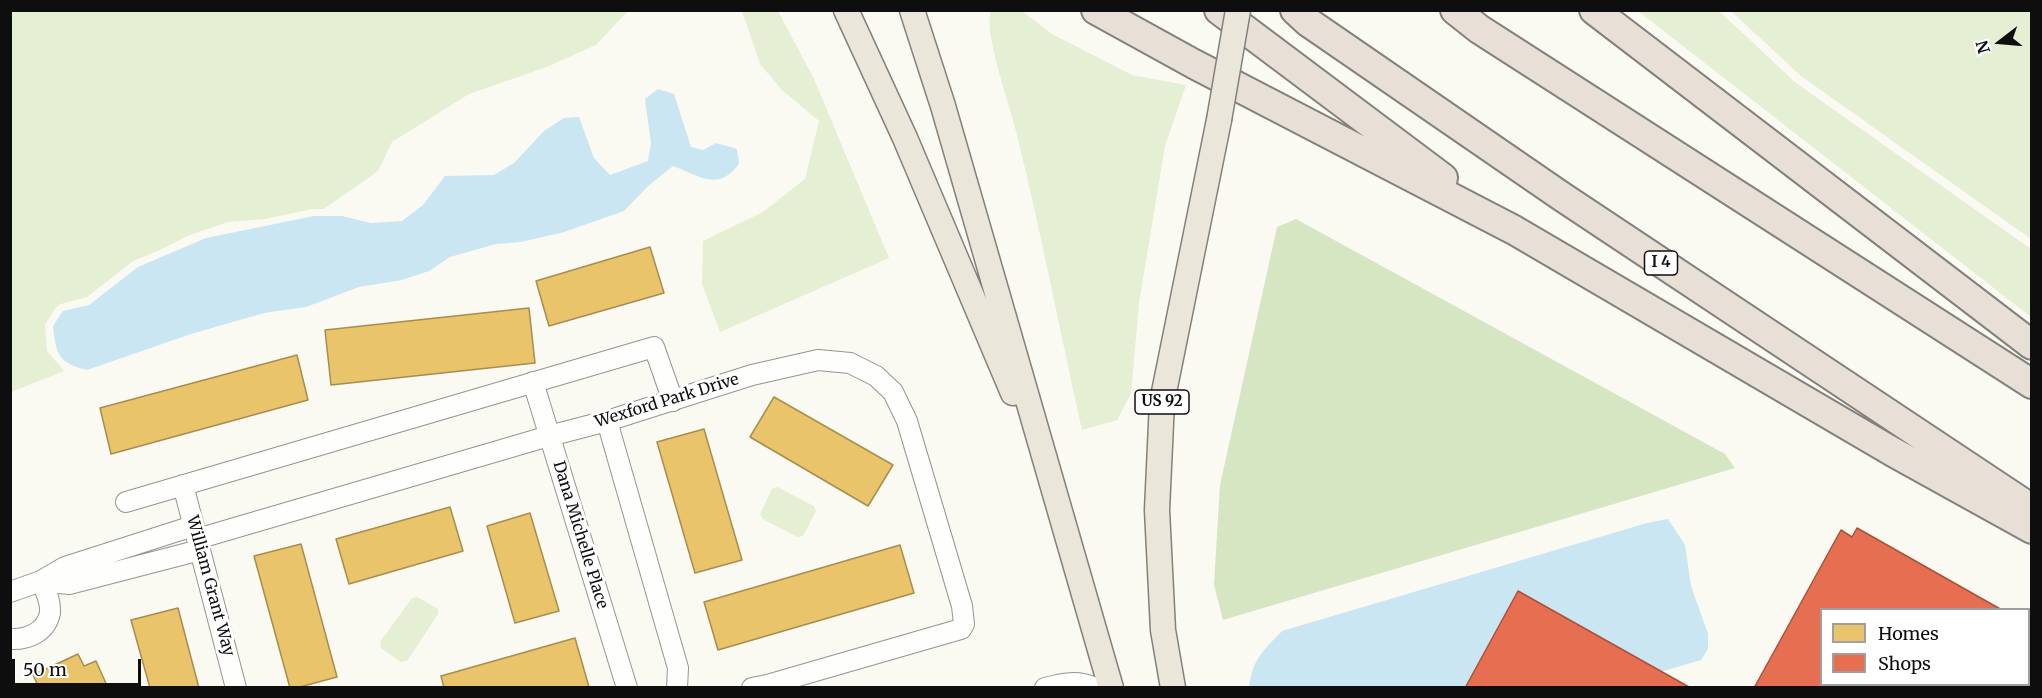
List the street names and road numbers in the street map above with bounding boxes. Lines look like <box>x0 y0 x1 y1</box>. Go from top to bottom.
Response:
road number: I 4 <box>1644 251 1678 275</box>
street label: Wexford Park Drive <box>593 370 741 432</box>
road number: US 92 <box>1135 390 1189 414</box>
street label: Dana Michelle Place <box>548 459 612 611</box>
street label: William Grant Way <box>182 514 238 658</box>

